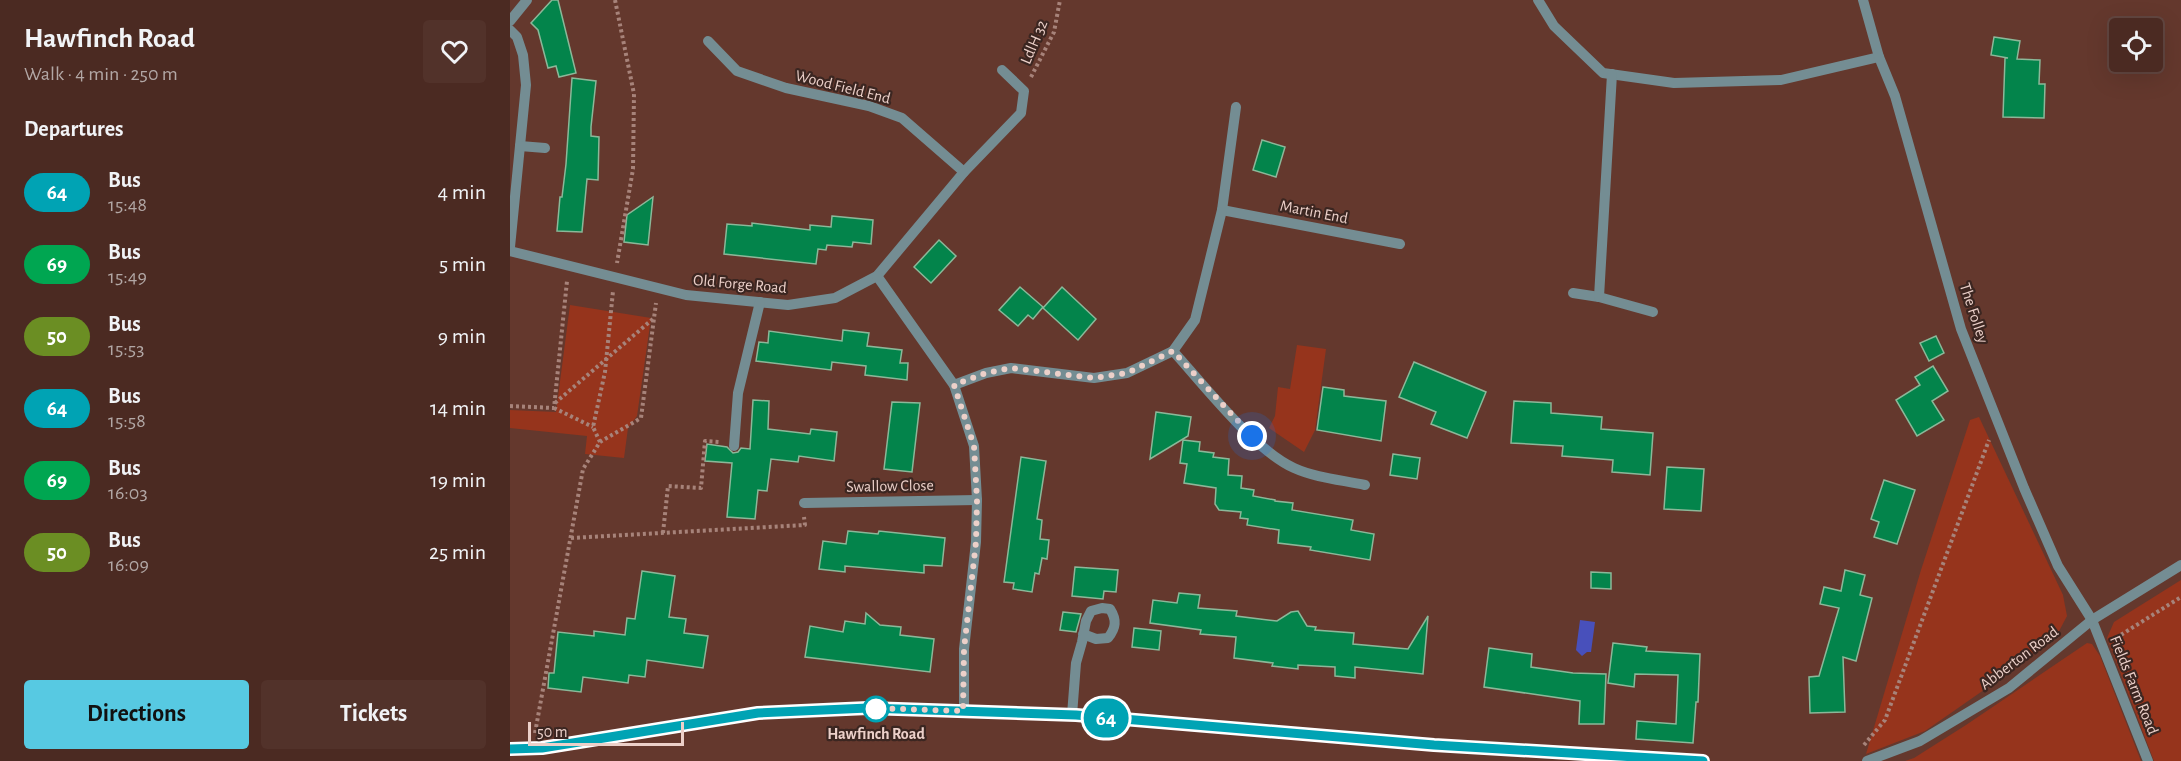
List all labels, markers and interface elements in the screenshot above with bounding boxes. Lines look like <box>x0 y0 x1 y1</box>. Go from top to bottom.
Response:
street label: LdlH 32 <box>1018 18 1050 66</box>
map controls <box>2109 18 2163 72</box>
button: locate <box>2109 18 2163 72</box>
button: heart <box>423 20 486 83</box>
text: Hawfinch Road <box>24 25 195 53</box>
text: Walk · 4 min · 250 m <box>24 64 178 84</box>
street label: Wood Field End <box>794 67 892 107</box>
text: Departures <box>24 118 124 140</box>
text: Bus <box>108 169 141 191</box>
text: 4 min <box>438 181 486 203</box>
text: 64 <box>47 182 67 203</box>
text: 15:48 <box>108 195 147 215</box>
street label: Martin End <box>1279 198 1349 226</box>
text: Bus <box>108 241 141 263</box>
text: 5 min <box>439 253 486 275</box>
text: 69 <box>47 254 67 275</box>
text: 15:49 <box>108 267 147 287</box>
street label: Old Forge Road <box>693 272 787 296</box>
street label: The Folley <box>1956 281 1991 346</box>
text: Bus <box>108 313 141 335</box>
text: 9 min <box>438 325 486 347</box>
text: 50 <box>47 326 67 347</box>
text: 15:53 <box>108 339 144 359</box>
text: Bus <box>108 385 141 407</box>
text: 14 min <box>430 397 486 419</box>
text: 64 <box>47 398 67 419</box>
text: 15:58 <box>108 411 146 431</box>
your location <box>1237 421 1267 451</box>
text: Bus <box>108 457 141 479</box>
text: 19 min <box>430 469 486 491</box>
text: 69 <box>47 470 67 491</box>
street label: Swallow Close <box>846 477 934 495</box>
text: 16:03 <box>108 483 148 503</box>
text: Bus <box>108 529 141 551</box>
text: 25 min <box>429 541 486 563</box>
text: 50 <box>47 542 67 563</box>
text: 16:09 <box>108 555 149 575</box>
street label: Abberton Road <box>1977 623 2061 693</box>
street label: Fields Farm Road <box>2107 633 2161 737</box>
button: Directions <box>24 680 249 749</box>
button: Tickets <box>261 680 486 749</box>
marker: Hawfinch Road <box>863 696 889 722</box>
line badge: 64 <box>1079 698 1133 738</box>
text: 64 <box>1096 708 1116 729</box>
scale bar <box>528 719 684 746</box>
text: 50 m <box>537 724 568 740</box>
place label: Hawfinch Road <box>827 726 925 742</box>

